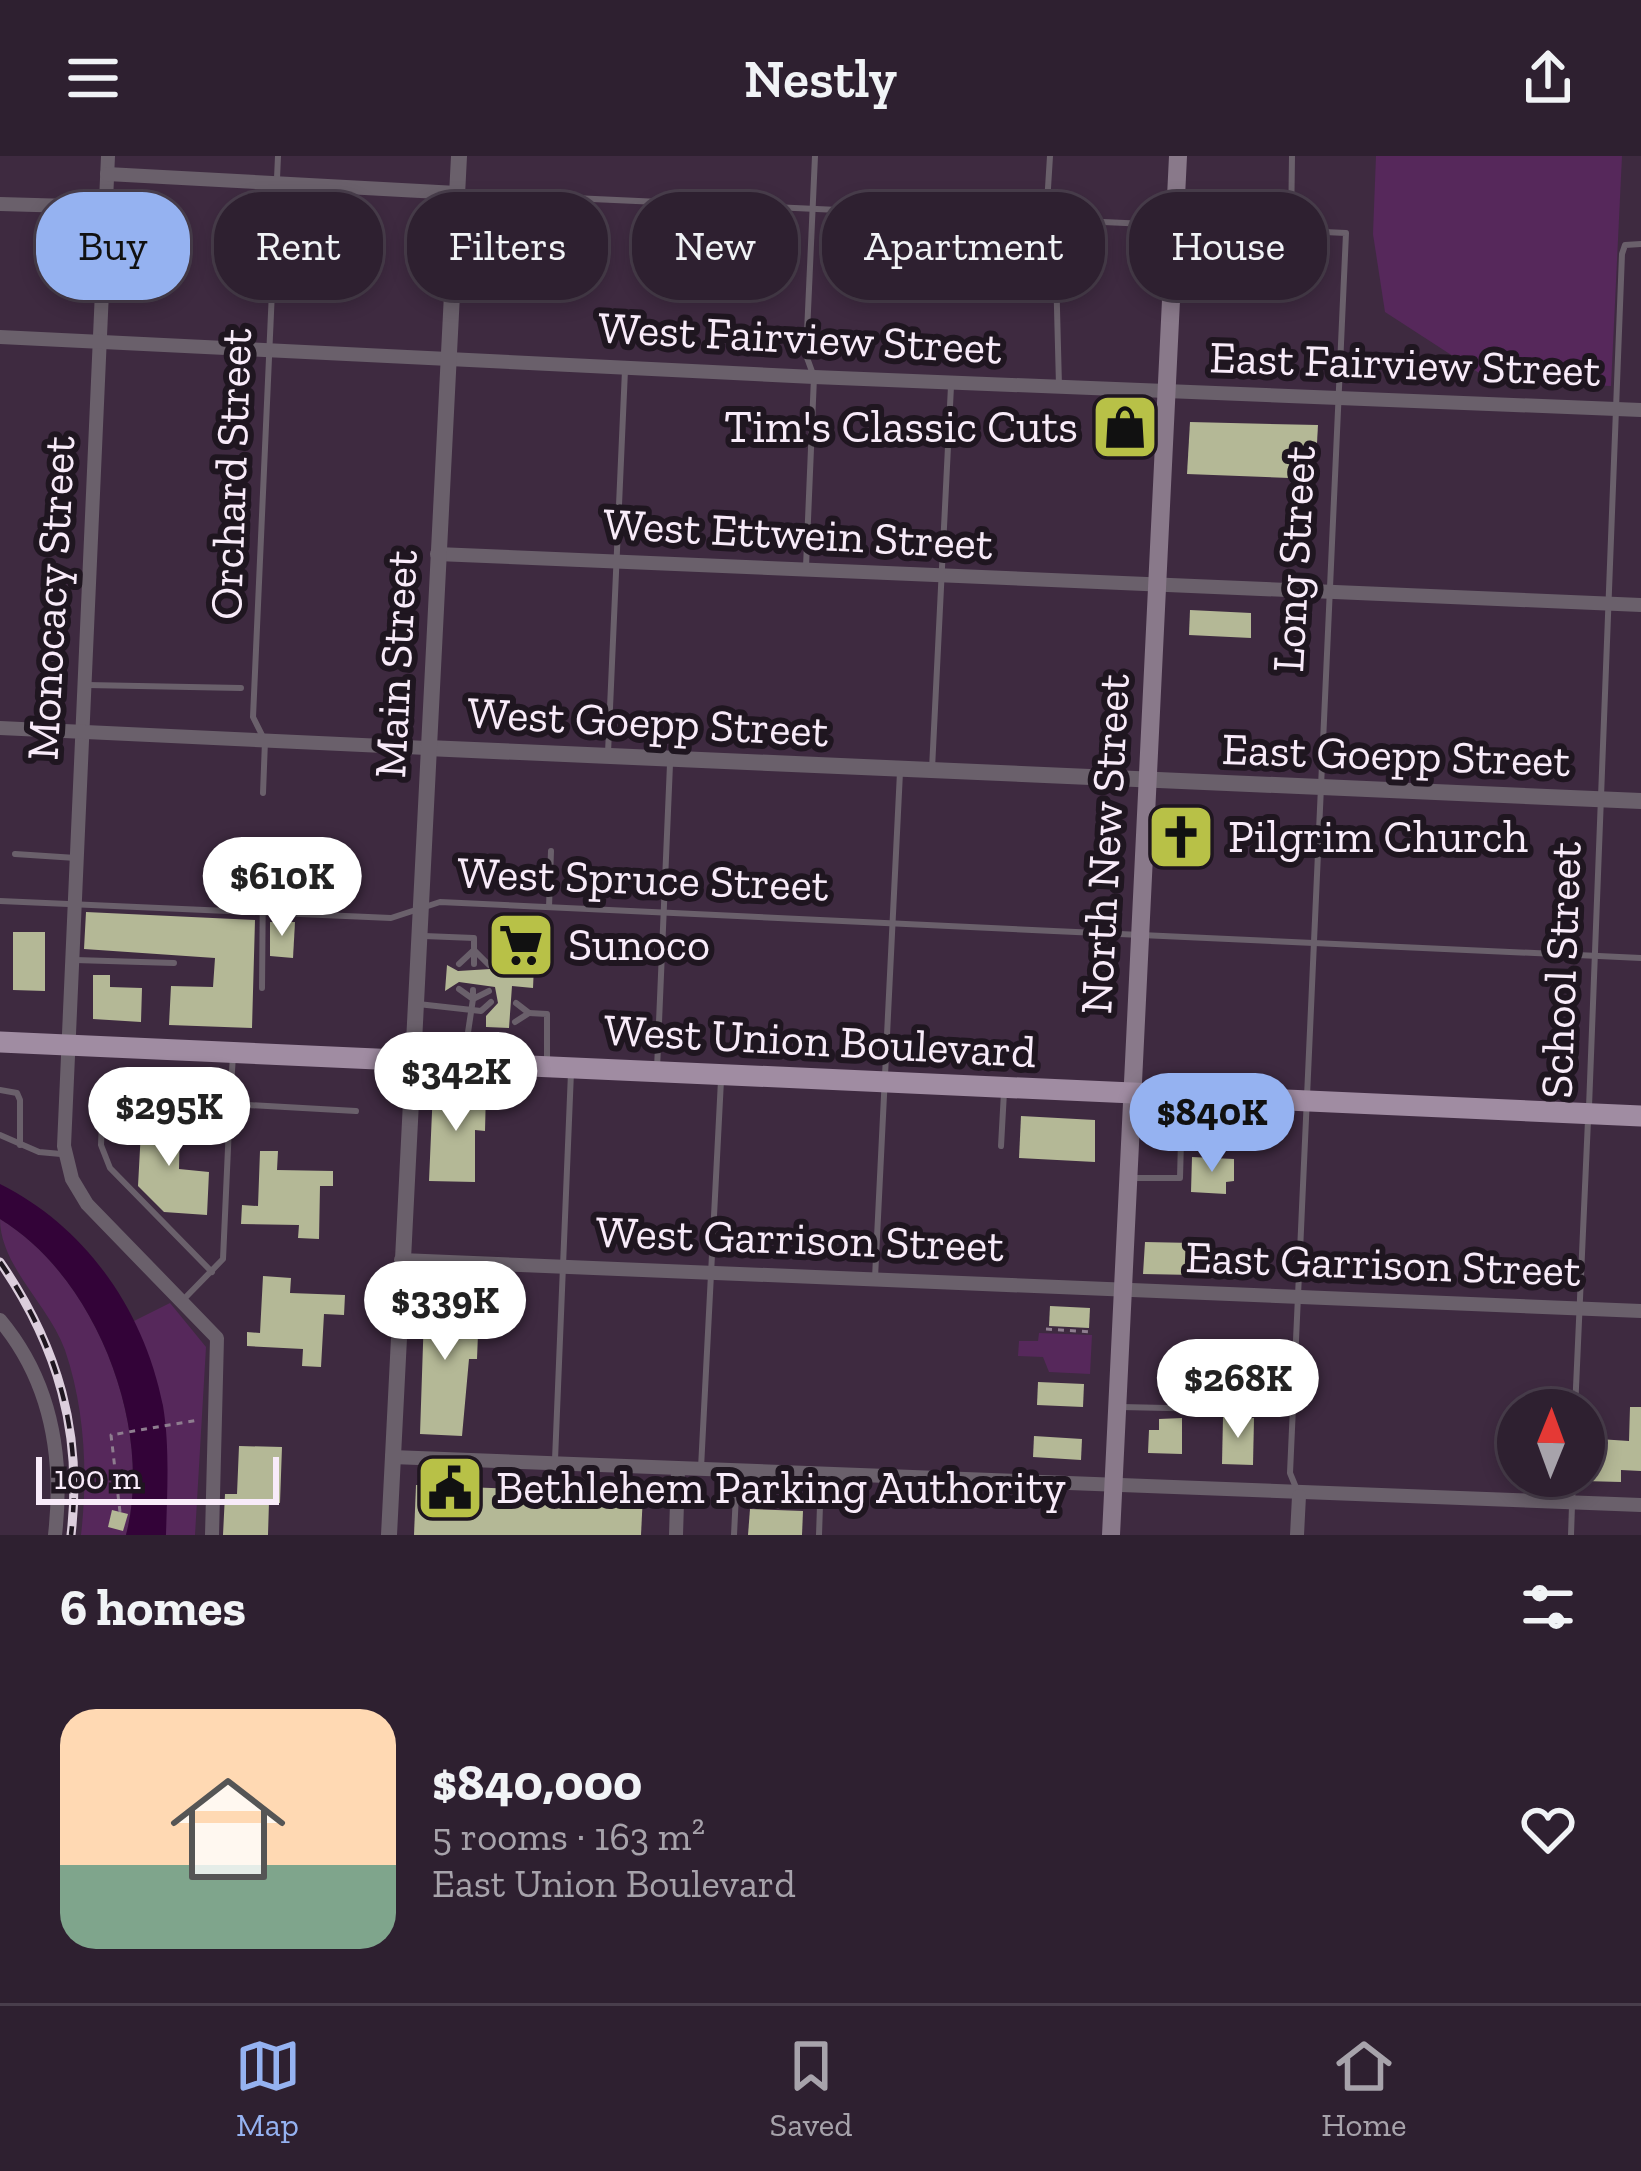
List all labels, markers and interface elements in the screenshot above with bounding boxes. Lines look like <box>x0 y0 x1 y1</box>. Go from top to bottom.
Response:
icon: menu <box>60 45 126 111</box>
icon: share <box>1515 45 1581 111</box>
text: Nestly <box>744 46 897 111</box>
chip: Buy <box>36 192 190 300</box>
chip: Rent <box>214 192 383 300</box>
chip: Filters <box>407 192 608 300</box>
chip: New <box>632 192 798 300</box>
chip: Apartment <box>822 192 1105 300</box>
chip: House <box>1129 192 1327 300</box>
street label: West Fairview Street <box>597 300 1003 376</box>
street label: Orchard Street <box>199 327 263 621</box>
street label: East Fairview Street <box>1209 330 1602 398</box>
shop icon: Tim's Classic Cuts <box>1090 392 1160 462</box>
place label: Tim's Classic Cuts <box>724 400 1078 454</box>
street label: Monocacy Street <box>16 434 86 762</box>
street label: Long Street <box>1261 444 1327 674</box>
street label: West Ettwein Street <box>602 497 994 571</box>
street label: Main Street <box>363 548 429 779</box>
street label: North New Street <box>1069 672 1141 1016</box>
street label: West Goepp Street <box>466 686 830 758</box>
street label: East Goepp Street <box>1221 722 1571 788</box>
church icon: Pilgrim Church <box>1146 802 1216 872</box>
place label: Pilgrim Church <box>1228 810 1528 864</box>
pin: $610K <box>198 837 366 939</box>
street label: School Street <box>1530 840 1592 1099</box>
street label: West Spruce Street <box>456 846 830 912</box>
text: $610K <box>230 852 334 899</box>
supermarket icon: Sunoco <box>486 910 556 980</box>
place label: Sunoco <box>568 918 710 972</box>
street label: West Union Boulevard <box>603 1003 1038 1079</box>
pin: $342K <box>372 1032 540 1134</box>
text: $342K <box>401 1047 511 1094</box>
pin: $295K <box>85 1067 253 1169</box>
pin: $840K <box>1128 1073 1296 1175</box>
text: $295K <box>115 1082 223 1129</box>
text: $840K <box>1156 1088 1268 1135</box>
street label: West Garrison Street <box>595 1205 1005 1273</box>
street label: East Garrison Street <box>1184 1230 1582 1298</box>
pin: $339K <box>361 1261 529 1363</box>
text: $339K <box>391 1276 499 1323</box>
pin: $268K <box>1154 1339 1322 1441</box>
text: $268K <box>1184 1354 1292 1401</box>
north arrow <box>1497 1389 1605 1497</box>
map controls <box>1497 1389 1605 1497</box>
scale bar <box>36 1451 279 1504</box>
public building icon: Bethlehem Parking Authority <box>415 1453 485 1523</box>
text: 100 m <box>54 1458 141 1497</box>
place label: Bethlehem Parking Authority <box>496 1461 1066 1515</box>
icon: filters <box>1515 1574 1581 1640</box>
text: 6 homes <box>60 1577 246 1638</box>
text: $840,000 <box>432 1752 642 1813</box>
icon: home <box>156 1757 300 1901</box>
icon: heart <box>1515 1796 1581 1862</box>
text: 5 rooms · 163 m² <box>432 1813 705 1860</box>
text: East Union Boulevard <box>432 1860 796 1907</box>
tab: Map <box>235 2033 301 2144</box>
tab: Saved <box>770 2033 852 2144</box>
tab: Home <box>1321 2033 1406 2144</box>

